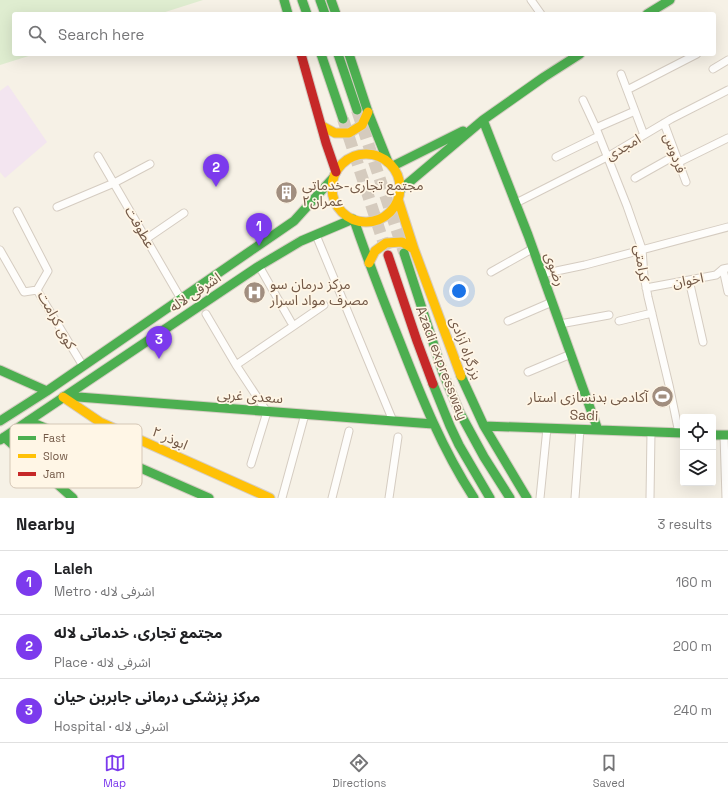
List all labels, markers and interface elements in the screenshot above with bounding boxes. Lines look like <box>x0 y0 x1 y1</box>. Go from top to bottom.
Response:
search box <box>12 12 716 56</box>
icon: search <box>26 23 48 45</box>
text: Search here <box>58 25 144 44</box>
street label: امجدی <box>602 130 644 164</box>
street label: فردوس <box>659 131 691 175</box>
pin: 2 <box>203 154 229 187</box>
place label: مجتمع تجاری-خدماتی عمران۲ <box>302 176 424 210</box>
building icon: مجتمع تجاری-خدماتی عمران۲ <box>273 180 299 206</box>
street label: عطوفت <box>121 203 159 251</box>
pin: 1 <box>246 213 272 246</box>
street label: کرامتی <box>630 243 654 283</box>
street label: رضوی <box>541 250 569 288</box>
street label: اشرفی لاله <box>166 268 224 316</box>
street label: اخوان <box>671 268 705 292</box>
place label: مرکز درمان سو مصرف مواد اسرار <box>269 275 369 309</box>
hospital icon: مرکز درمان سو مصرف مواد اسرار <box>242 279 268 305</box>
your location <box>449 281 469 301</box>
street label: کوی کرامت <box>34 288 80 352</box>
street label: Azadi expressway <box>412 303 472 423</box>
street label: بزرگراه آزادی <box>446 314 486 382</box>
pin: 3 <box>146 326 172 359</box>
sports icon: آکادمی بدنسازی استار <box>650 384 676 410</box>
street label: سعدی غربی <box>216 385 284 407</box>
place label: آکادمی بدنسازی استار <box>527 388 649 406</box>
street label: Sadi <box>569 406 599 424</box>
map controls <box>680 414 716 486</box>
button: locate <box>680 414 716 450</box>
street label: ابوذر ۲ <box>149 422 191 454</box>
legend <box>10 424 142 488</box>
text: Fast <box>43 431 66 445</box>
text: Slow <box>43 449 68 463</box>
button: layers <box>680 450 716 486</box>
text: Jam <box>43 467 65 481</box>
text: Nearby <box>16 513 75 535</box>
text: 3 results <box>658 516 712 533</box>
text: Laleh <box>54 559 93 578</box>
text: 1 <box>26 574 32 591</box>
text: 160 m <box>676 574 712 591</box>
text: Metro · اشرفی لاله <box>54 583 155 600</box>
text: مجتمع تجاری، خدماتی لاله <box>54 623 222 642</box>
text: 2 <box>25 638 33 655</box>
text: 200 m <box>673 638 712 655</box>
text: Place · اشرفی لاله <box>54 654 151 671</box>
text: مرکز پزشکی درمانی جابربن حیان <box>54 687 260 706</box>
text: 3 <box>25 702 33 719</box>
text: 240 m <box>674 702 712 719</box>
text: Hospital · اشرفی لاله <box>54 718 169 735</box>
tab: Map <box>103 752 126 790</box>
tab: Directions <box>332 752 386 790</box>
tab: Saved <box>593 752 625 790</box>

